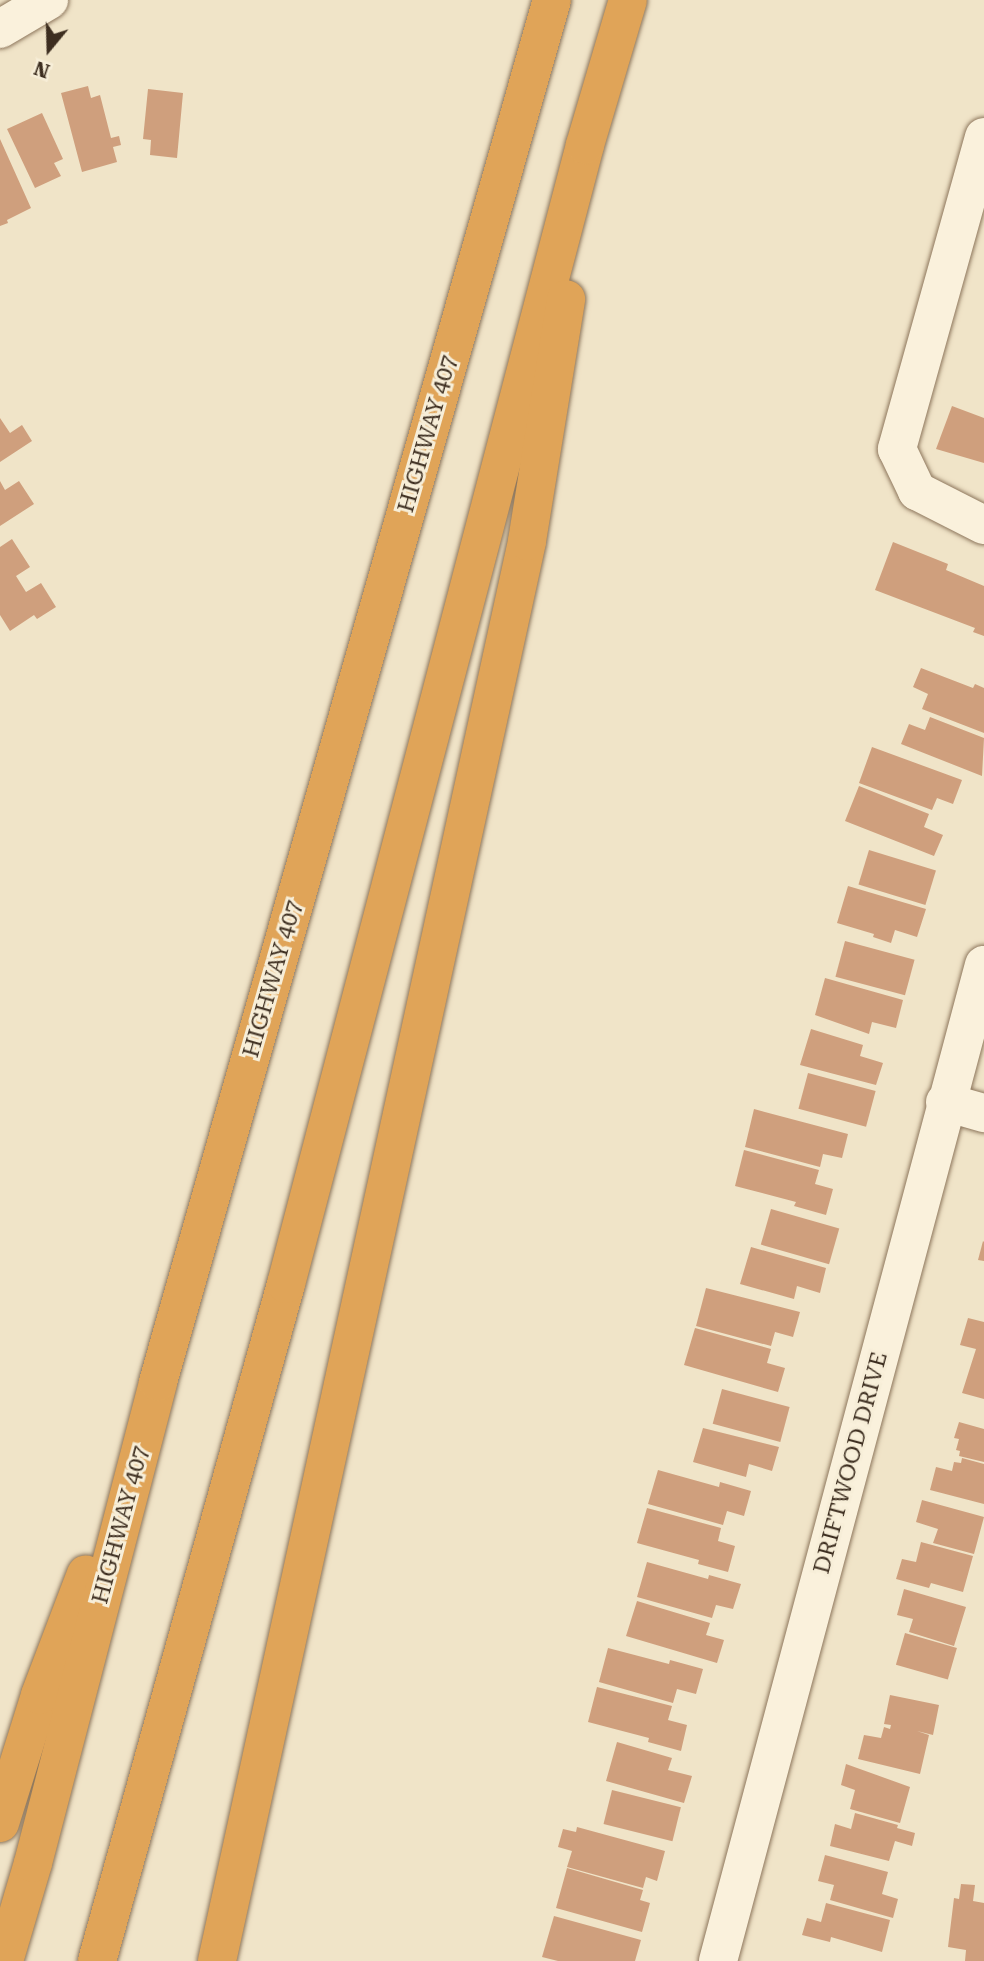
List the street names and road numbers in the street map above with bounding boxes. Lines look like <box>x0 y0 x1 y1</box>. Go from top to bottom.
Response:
street label: HIGHWAY 407 <box>392 352 464 516</box>
street label: HIGHWAY 407 <box>237 897 309 1061</box>
street label: DRIFTWOOD DRIVE <box>808 1349 894 1577</box>
street label: HIGHWAY 407 <box>87 1443 155 1607</box>

